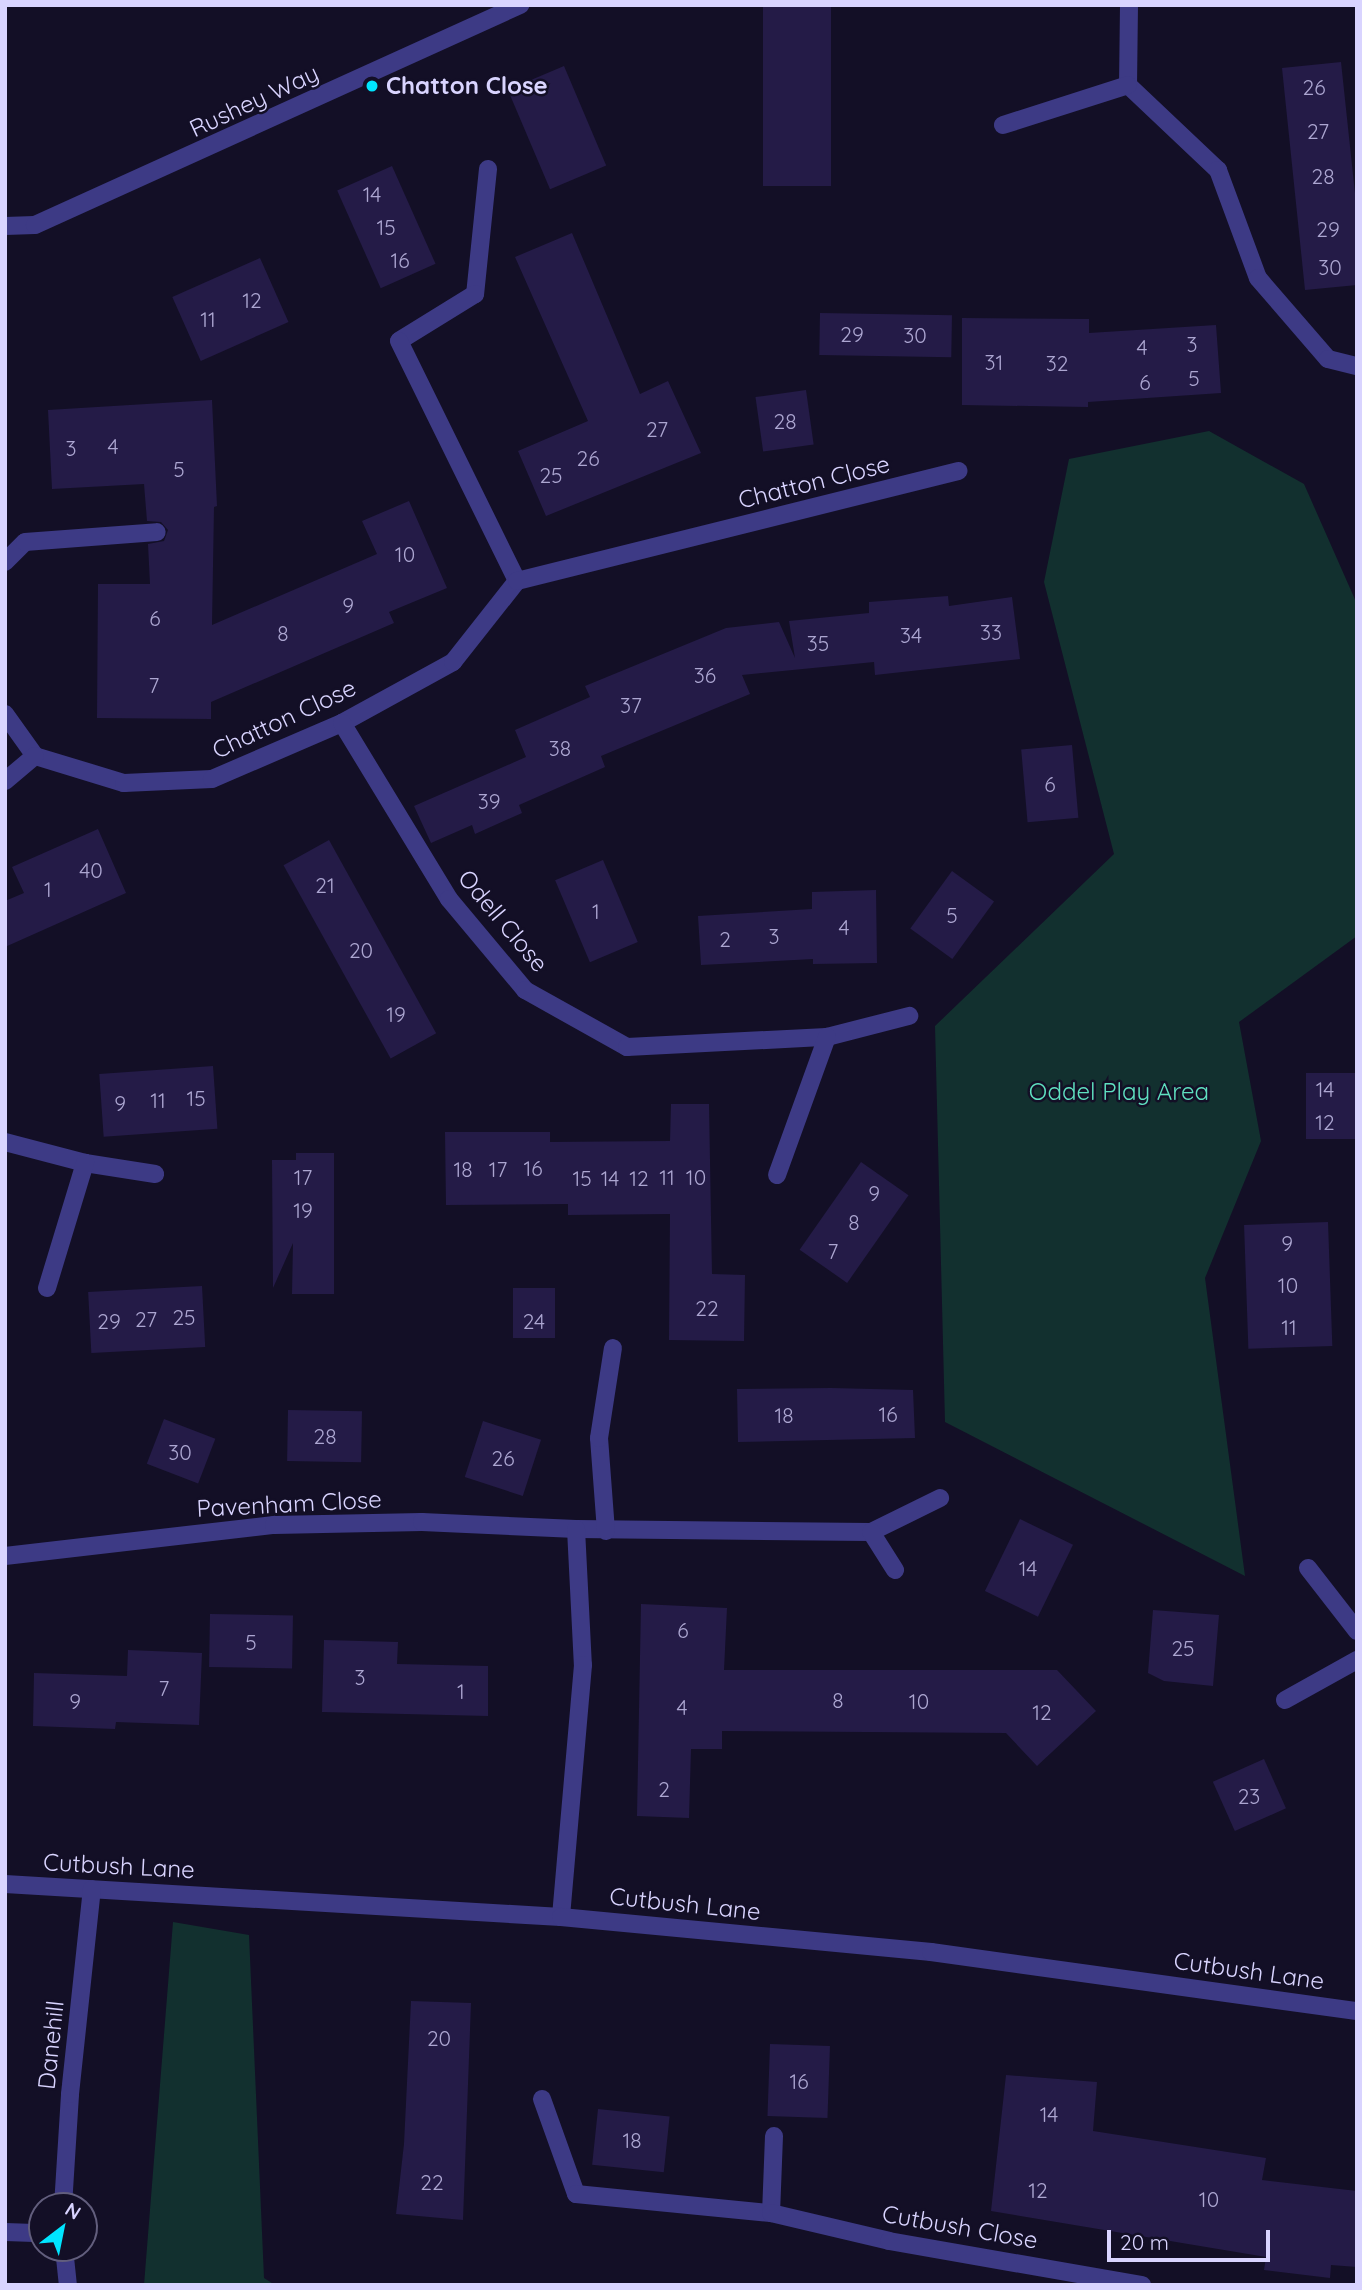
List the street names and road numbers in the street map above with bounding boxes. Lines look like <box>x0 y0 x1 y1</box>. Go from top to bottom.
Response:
street label: Rushey Way <box>185 59 323 143</box>
street label: Chatton Close <box>735 449 893 515</box>
street label: Chatton Close <box>208 673 360 765</box>
street label: Odell Close <box>452 864 554 978</box>
street label: Pavenham Close <box>196 1485 382 1523</box>
street label: Cutbush Lane <box>42 1848 196 1884</box>
street label: Cutbush Lane <box>608 1882 762 1926</box>
street label: Cutbush Lane <box>1172 1946 1326 1996</box>
street label: Danehill <box>32 1999 70 2091</box>
street label: Cutbush Close <box>880 2199 1040 2255</box>

